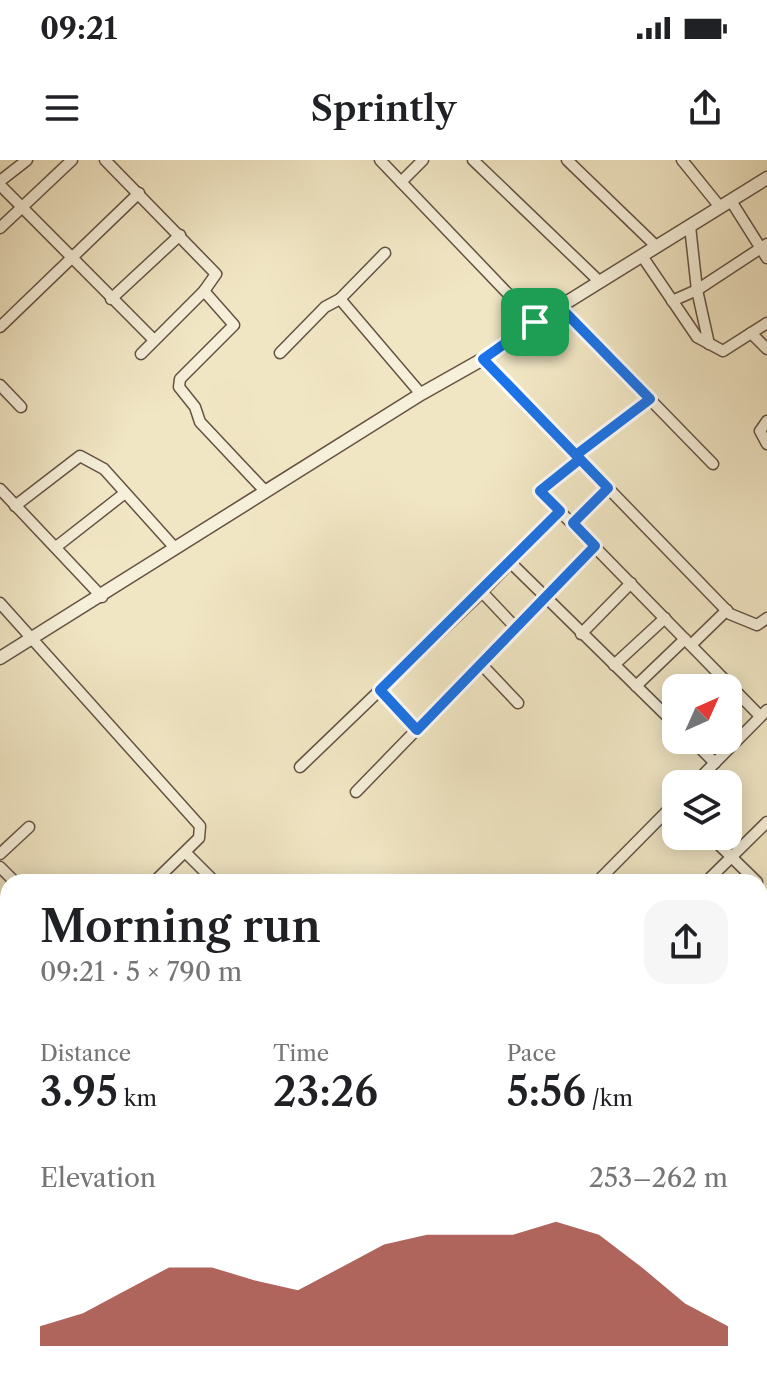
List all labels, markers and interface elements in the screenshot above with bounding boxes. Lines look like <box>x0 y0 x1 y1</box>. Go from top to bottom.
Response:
text: 09:21 <box>40 10 117 47</box>
icon: menu <box>40 86 84 130</box>
text: Sprintly <box>311 86 456 130</box>
icon: share <box>683 86 727 130</box>
pin <box>501 288 569 356</box>
icon: arrive <box>513 300 557 344</box>
north arrow <box>662 674 742 754</box>
map controls <box>662 674 742 850</box>
button: layers <box>662 770 742 850</box>
text: Morning run <box>40 899 321 953</box>
button: share <box>644 900 728 984</box>
text: 09:21 · 5 × 790 m <box>40 956 242 988</box>
text: Distance <box>40 1040 131 1067</box>
text: Time <box>273 1040 329 1067</box>
text: Pace <box>507 1040 556 1067</box>
text: 3.95 <box>40 1067 118 1116</box>
text: 23:26 <box>273 1067 378 1116</box>
text: 5:56 <box>507 1067 586 1116</box>
text: km <box>118 1085 157 1112</box>
text: /km <box>586 1085 633 1112</box>
text: Elevation <box>40 1162 156 1194</box>
text: 253–262 m <box>589 1162 728 1194</box>

